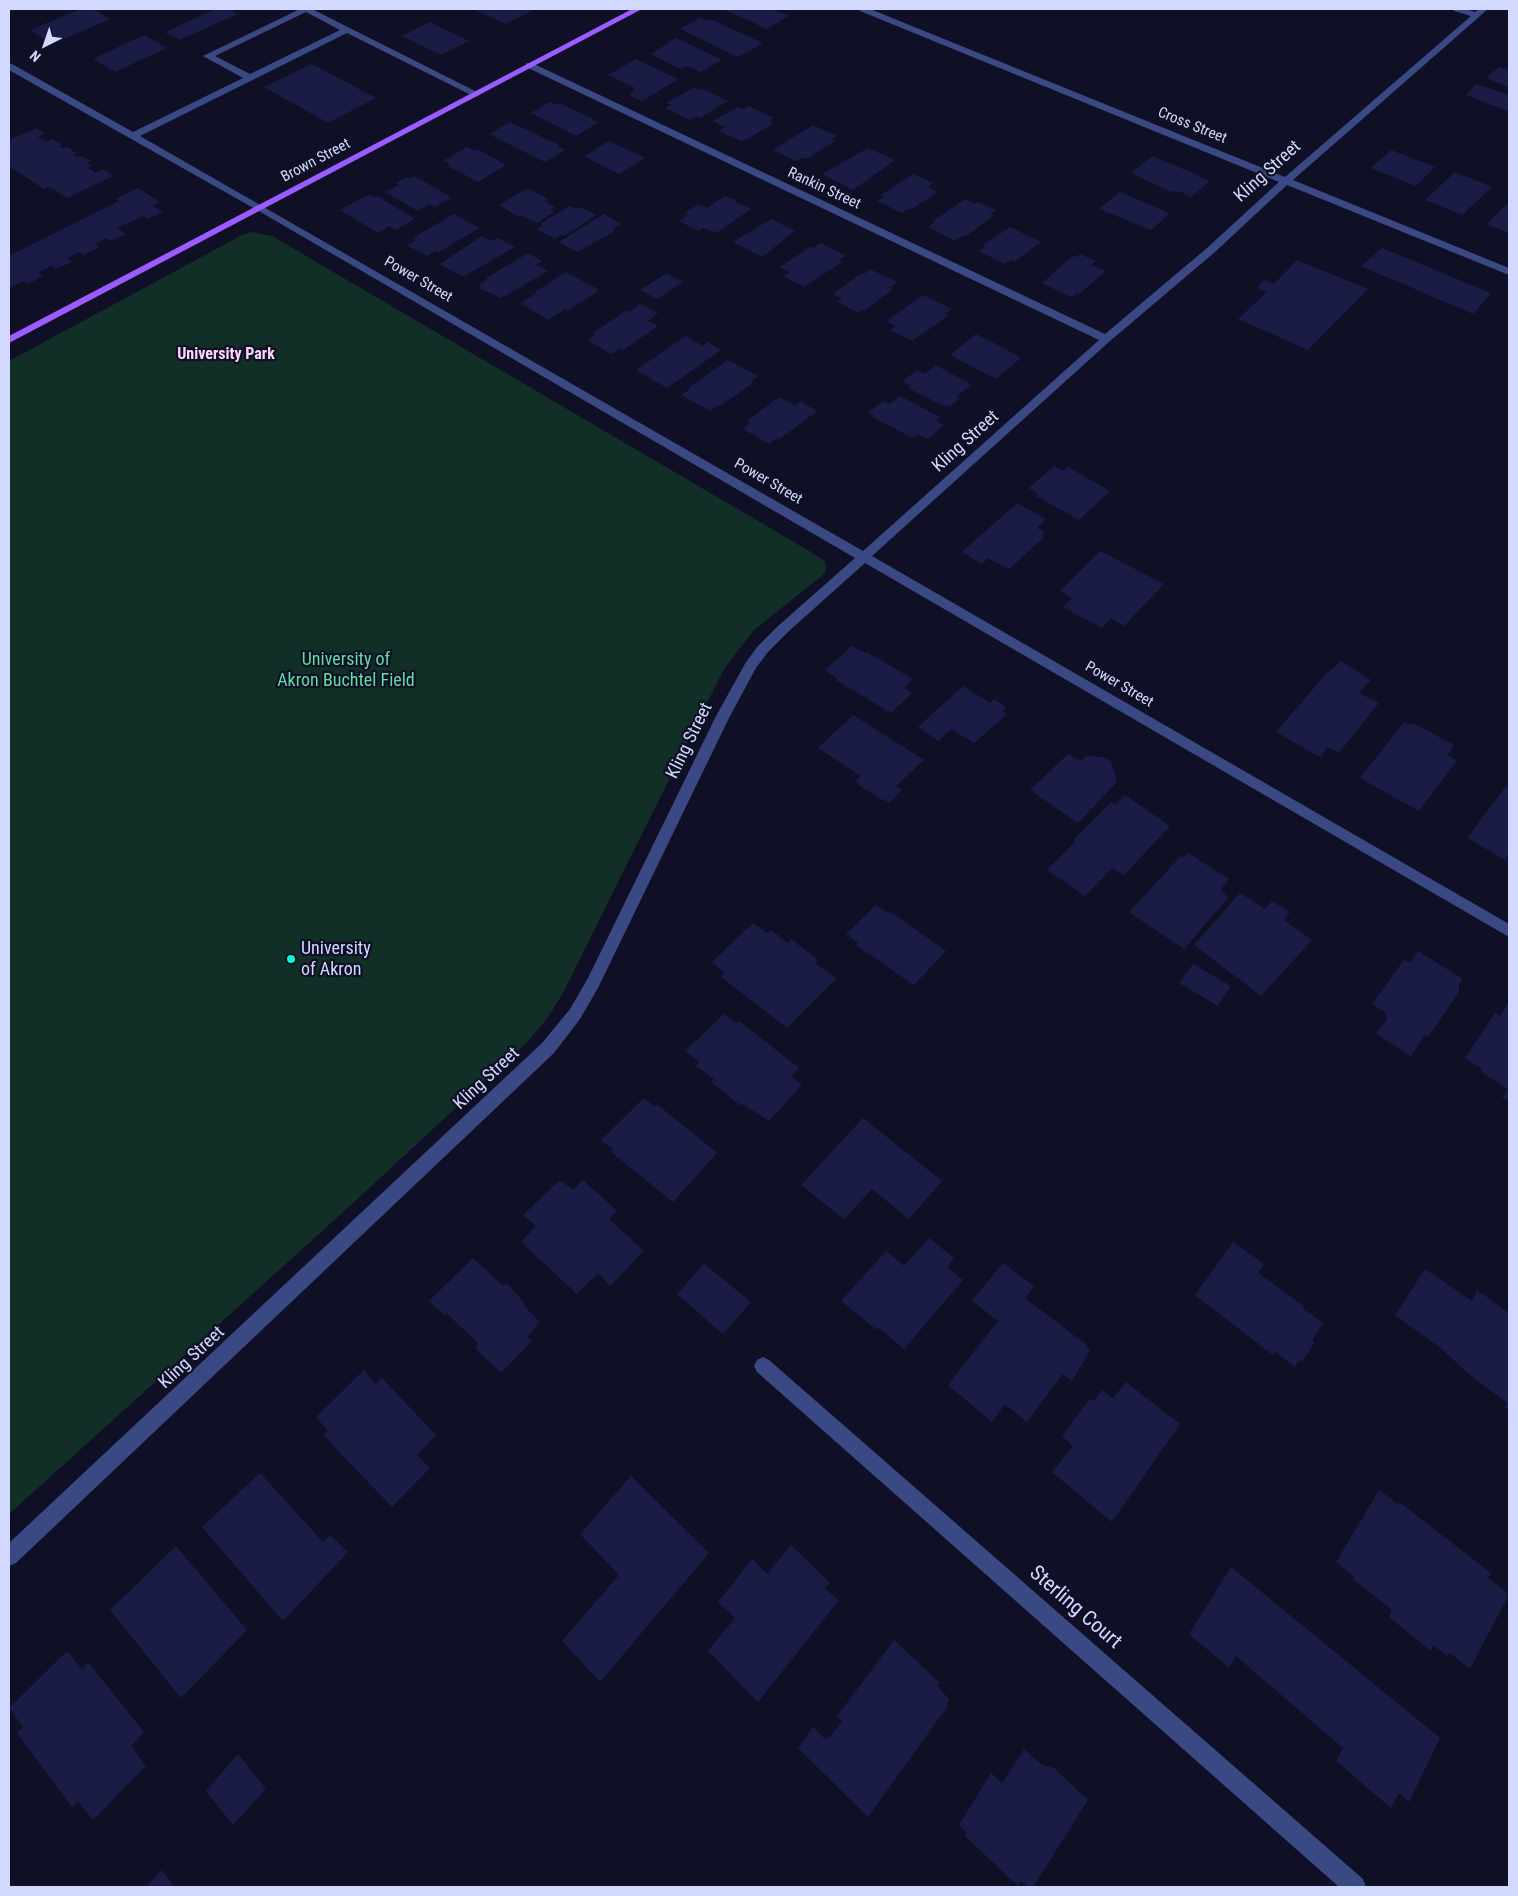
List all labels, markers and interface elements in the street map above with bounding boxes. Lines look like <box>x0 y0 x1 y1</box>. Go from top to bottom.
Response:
north arrow <box>20 20 70 70</box>
text: N <box>27 47 44 65</box>
street label: Cross Street <box>1155 104 1229 148</box>
street label: Brown Street <box>278 135 354 187</box>
street label: Kling Street <box>1230 137 1306 207</box>
street label: Rankin Street <box>785 164 863 214</box>
street label: Power Street <box>381 253 455 307</box>
district label: University Park <box>177 345 275 365</box>
street label: Kling Street <box>928 407 1004 477</box>
street label: Power Street <box>731 455 805 509</box>
park label: University of Akron Buchtel Field <box>277 649 415 692</box>
street label: Power Street <box>1082 658 1156 712</box>
street label: Kling Street <box>662 699 718 783</box>
place label: University of Akron <box>301 938 371 981</box>
marker: University of Akron <box>285 953 297 965</box>
street label: Kling Street <box>450 1043 524 1115</box>
street label: Kling Street <box>155 1322 229 1394</box>
street label: Sterling Court <box>1024 1561 1126 1655</box>

